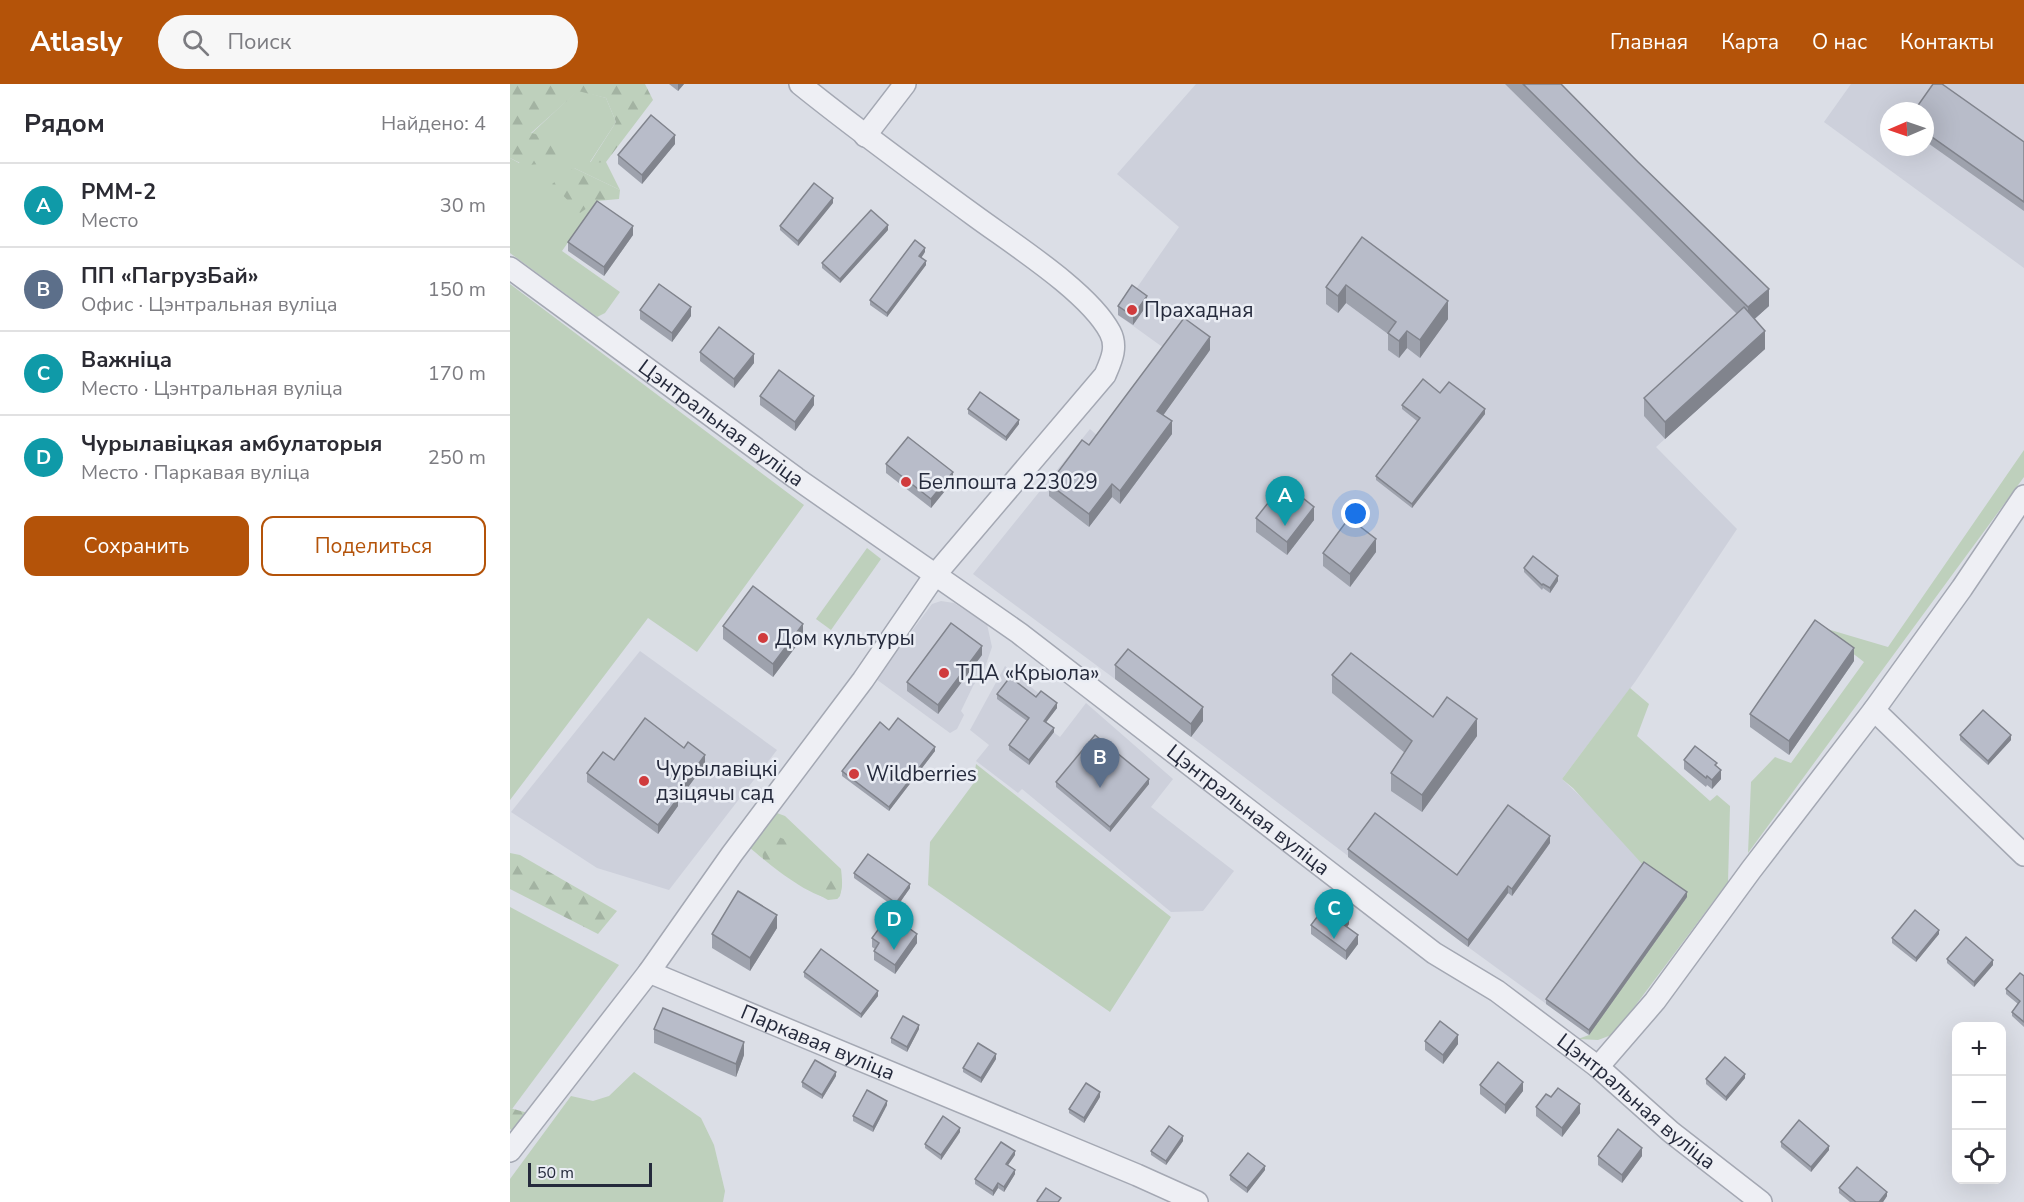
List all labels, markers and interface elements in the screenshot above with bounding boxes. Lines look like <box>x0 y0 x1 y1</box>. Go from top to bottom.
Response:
search box <box>158 15 578 69</box>
text: Atlasly <box>30 23 122 61</box>
icon: search <box>179 26 212 59</box>
text: Поиск <box>227 27 291 57</box>
text: Главная <box>1610 28 1688 56</box>
text: Карта <box>1721 28 1779 56</box>
text: О нас <box>1812 28 1867 56</box>
text: Контакты <box>1900 28 1994 56</box>
north arrow <box>1880 102 1934 156</box>
text: Рядом <box>24 106 105 141</box>
text: Найдено: 4 <box>381 110 486 137</box>
text: РММ-2 <box>81 177 156 207</box>
text: A <box>36 192 51 219</box>
text: 30 m <box>440 192 486 219</box>
text: Место <box>81 207 139 234</box>
text: ПП «ПагрузБай» <box>81 261 259 291</box>
text: B <box>37 276 50 303</box>
text: 150 m <box>428 276 486 303</box>
text: Офис · Цэнтральная вуліца <box>81 291 338 318</box>
place label: Прахадная <box>1144 296 1254 324</box>
marker: Прахадная <box>1125 303 1139 317</box>
text: Важніца <box>81 345 172 375</box>
street label: Цэнтральная вуліца <box>633 353 809 493</box>
text: C <box>37 360 50 387</box>
text: 170 m <box>428 360 486 387</box>
text: Место · Цэнтральная вуліца <box>81 375 343 402</box>
text: Чурылавіцкая амбулаторыя <box>81 429 382 459</box>
text: D <box>36 444 51 471</box>
text: 250 m <box>428 444 486 471</box>
text: Место · Паркавая вуліца <box>81 459 310 486</box>
place label: Белпошта 223029 <box>918 468 1098 496</box>
marker: Белпошта 223029 <box>899 475 913 489</box>
pin: A <box>1266 476 1304 526</box>
your location <box>1341 499 1370 528</box>
button: Сохранить <box>24 516 249 576</box>
button: Поделиться <box>261 516 486 576</box>
place label: Дом культуры <box>775 624 915 652</box>
marker: Дом культуры <box>756 631 770 645</box>
place label: ТДА «Крыола» <box>956 659 1100 687</box>
marker: ТДА «Крыола» <box>937 666 951 680</box>
pin: B <box>1080 738 1120 788</box>
street label: Цэнтральная вуліца <box>1161 738 1336 882</box>
place label: Чурылавіцкі дзіцячы сад <box>656 755 778 807</box>
place label: Wildberries <box>866 760 977 788</box>
marker: Wildberries <box>847 767 861 781</box>
marker: Чурылавіцкі дзіцячы сад <box>637 774 651 788</box>
pin: C <box>1314 890 1354 939</box>
pin: D <box>874 900 914 950</box>
street label: Паркавая вуліца <box>737 998 899 1087</box>
map controls <box>1952 1022 2006 1184</box>
button: + <box>1952 1022 2006 1076</box>
street label: Цэнтральная вуліца <box>1551 1027 1722 1176</box>
button: − <box>1952 1076 2006 1130</box>
button: locate <box>1952 1130 2006 1184</box>
scale bar <box>528 1160 652 1188</box>
text: 50 m <box>537 1162 574 1184</box>

